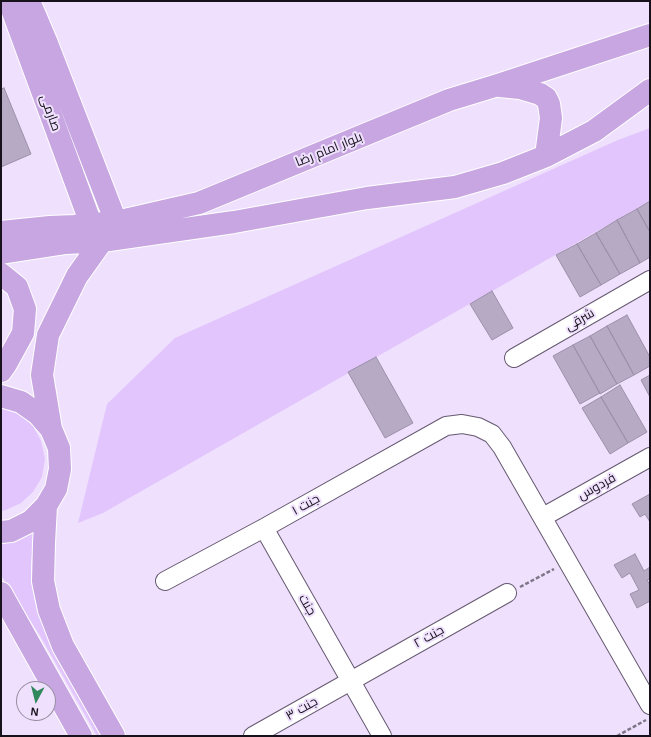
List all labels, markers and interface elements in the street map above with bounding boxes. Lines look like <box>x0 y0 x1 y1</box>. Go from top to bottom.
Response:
street label: صارمی <box>36 93 64 133</box>
street label: بلوار امام رضا <box>293 129 365 171</box>
street label: شرقی <box>563 305 597 335</box>
street label: فردوس <box>575 470 619 504</box>
street label: جنت ۱ <box>289 491 323 519</box>
street label: جنت <box>295 592 319 618</box>
street label: جنت ۲ <box>411 622 447 652</box>
north arrow <box>16 681 56 721</box>
street label: جنت ۳ <box>283 694 321 724</box>
text: N <box>30 705 39 718</box>

